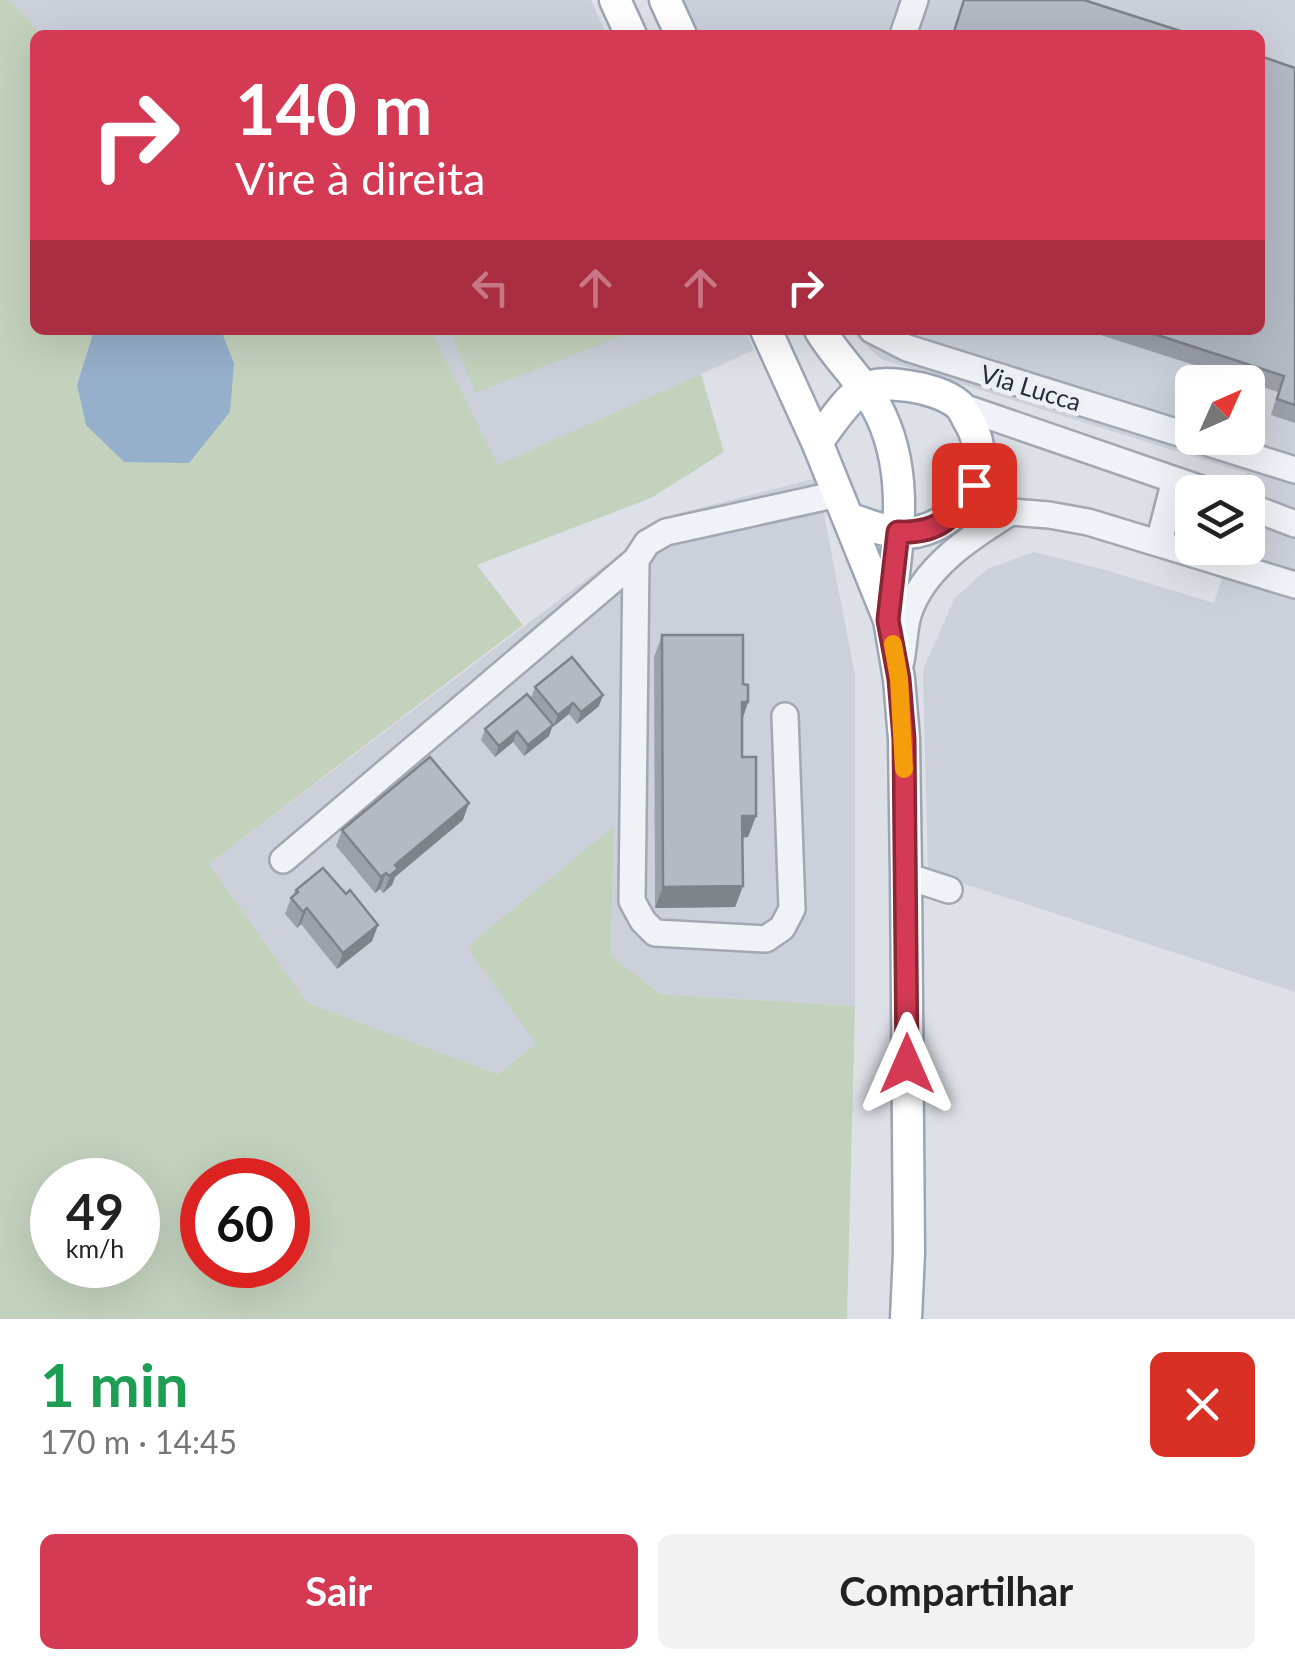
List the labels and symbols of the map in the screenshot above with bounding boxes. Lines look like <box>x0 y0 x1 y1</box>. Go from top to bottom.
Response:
street label: Via Lucca <box>977 357 1085 417</box>
north arrow <box>1175 365 1265 455</box>
pin <box>932 443 1017 528</box>
position arrow <box>855 1012 959 1116</box>
speed limit sign: 60 <box>180 1158 310 1288</box>

